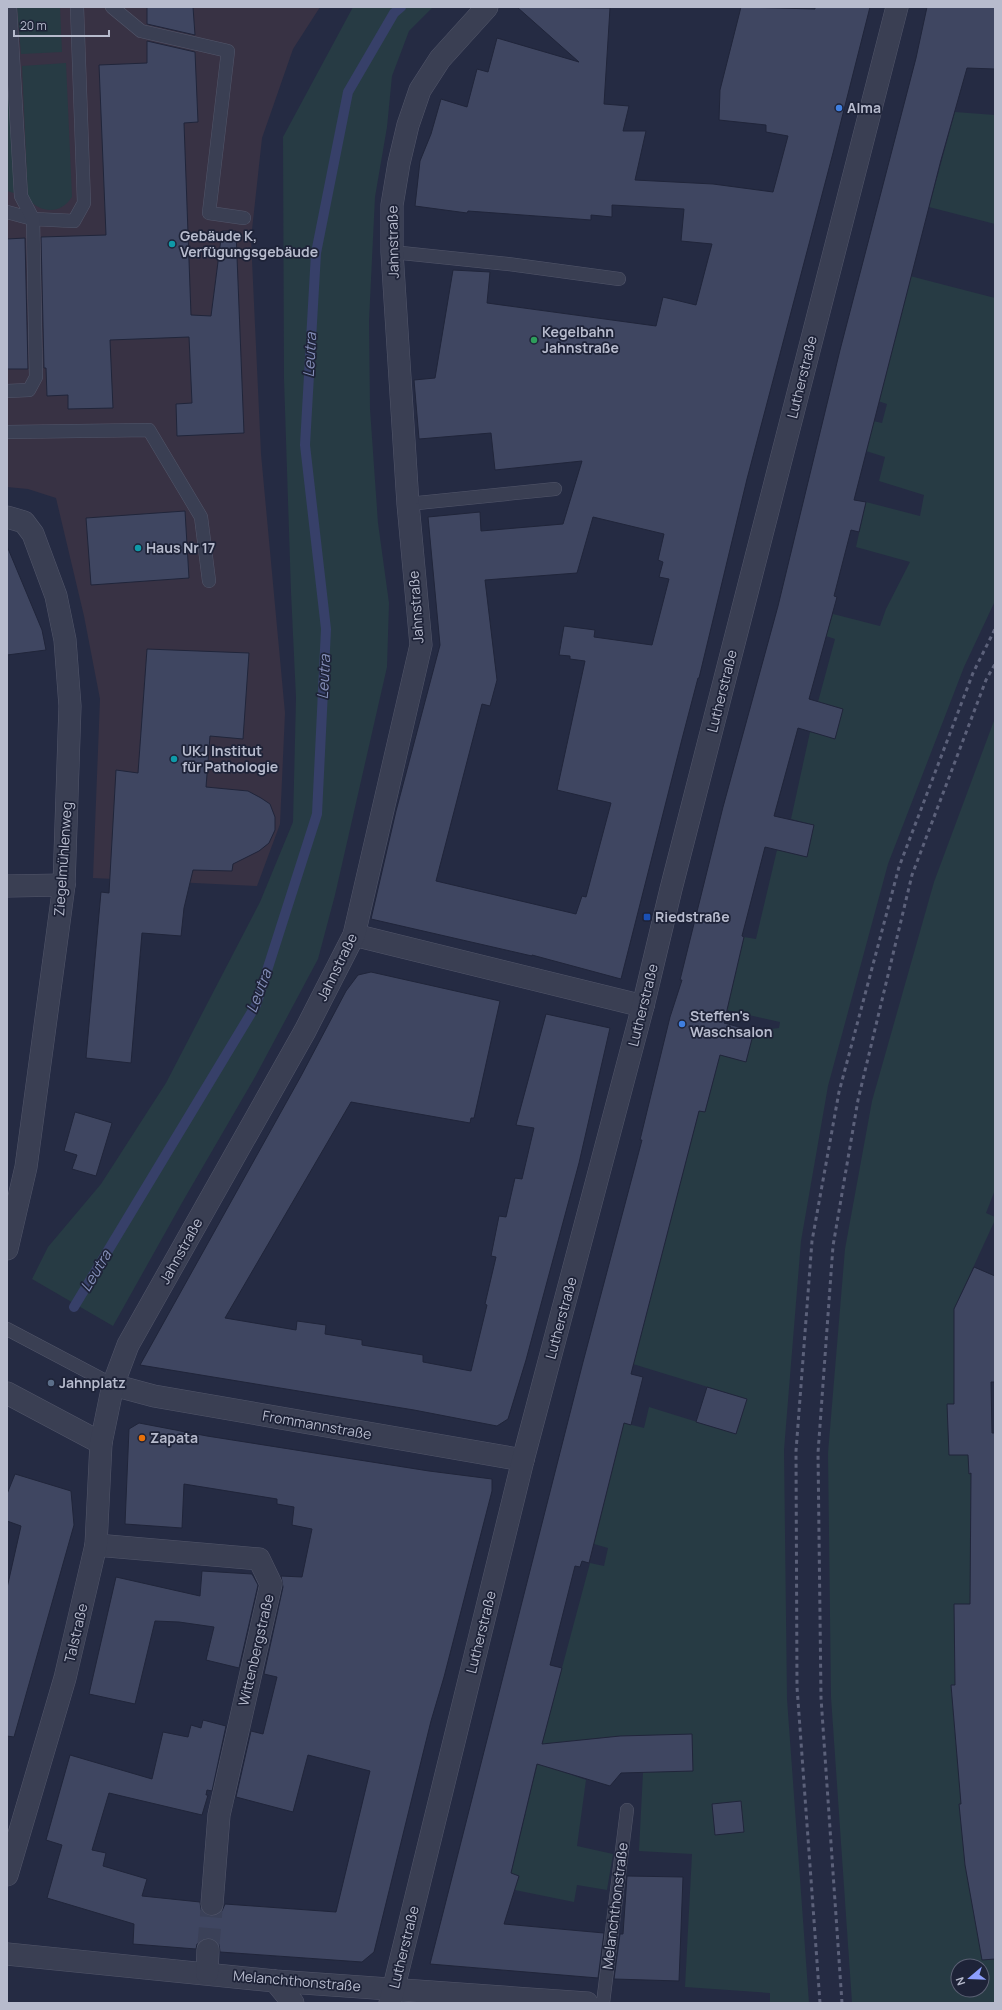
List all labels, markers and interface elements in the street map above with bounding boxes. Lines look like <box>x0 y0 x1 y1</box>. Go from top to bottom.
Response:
scale bar <box>14 12 109 38</box>
text: 20 m <box>20 17 47 34</box>
place label: Alma <box>847 98 881 117</box>
marker: Alma <box>834 103 844 113</box>
street label: Jahnstraße <box>382 205 403 279</box>
place label: Gebäude K, Verfügungsgebäude <box>180 226 318 261</box>
marker: Gebäude K, Verfügungsgebäude <box>167 239 177 249</box>
place label: Kegelbahn Jahnstraße <box>542 322 619 357</box>
water label: Leutra <box>298 331 321 378</box>
street label: Lutherstraße <box>782 334 821 420</box>
marker: Kegelbahn Jahnstraße <box>529 335 539 345</box>
place label: Haus Nr 17 <box>146 538 215 557</box>
marker: Haus Nr 17 <box>133 543 143 553</box>
street label: Jahnstraße <box>403 570 428 644</box>
street label: Lutherstraße <box>702 648 741 734</box>
water label: Leutra <box>312 653 335 700</box>
place label: UKJ Institut für Pathologie <box>182 741 278 776</box>
marker: UKJ Institut für Pathologie <box>169 754 179 764</box>
street label: Ziegelmühlenweg <box>49 801 76 917</box>
place label: Riedstraße <box>655 907 730 926</box>
marker: Riedstraße <box>642 912 652 922</box>
street label: Jahnstraße <box>312 930 361 1004</box>
street label: Lutherstraße <box>623 962 662 1048</box>
water label: Leutra <box>241 966 277 1015</box>
place label: Steffen's Waschsalon <box>690 1006 772 1041</box>
marker: Steffen's Waschsalon <box>677 1019 687 1029</box>
street label: Jahnstraße <box>155 1214 207 1287</box>
water label: Leutra <box>75 1246 116 1295</box>
street label: Lutherstraße <box>540 1275 581 1361</box>
place label: Jahnplatz <box>59 1373 126 1392</box>
marker: Jahnplatz <box>46 1378 56 1388</box>
street label: Frommannstraße <box>261 1406 373 1443</box>
place label: Zapata <box>150 1428 198 1447</box>
marker: Zapata <box>137 1433 147 1443</box>
street label: Lutherstraße <box>461 1589 500 1675</box>
street label: Wittenbergstraße <box>233 1592 278 1708</box>
street label: Talstraße <box>59 1601 92 1664</box>
street label: Melanchthonstraße <box>597 1841 632 1971</box>
street label: Lutherstraße <box>384 1904 423 1990</box>
north arrow <box>950 1958 990 1998</box>
street label: Melanchthonstraße <box>232 1965 362 1996</box>
text: N <box>952 1975 968 1988</box>

